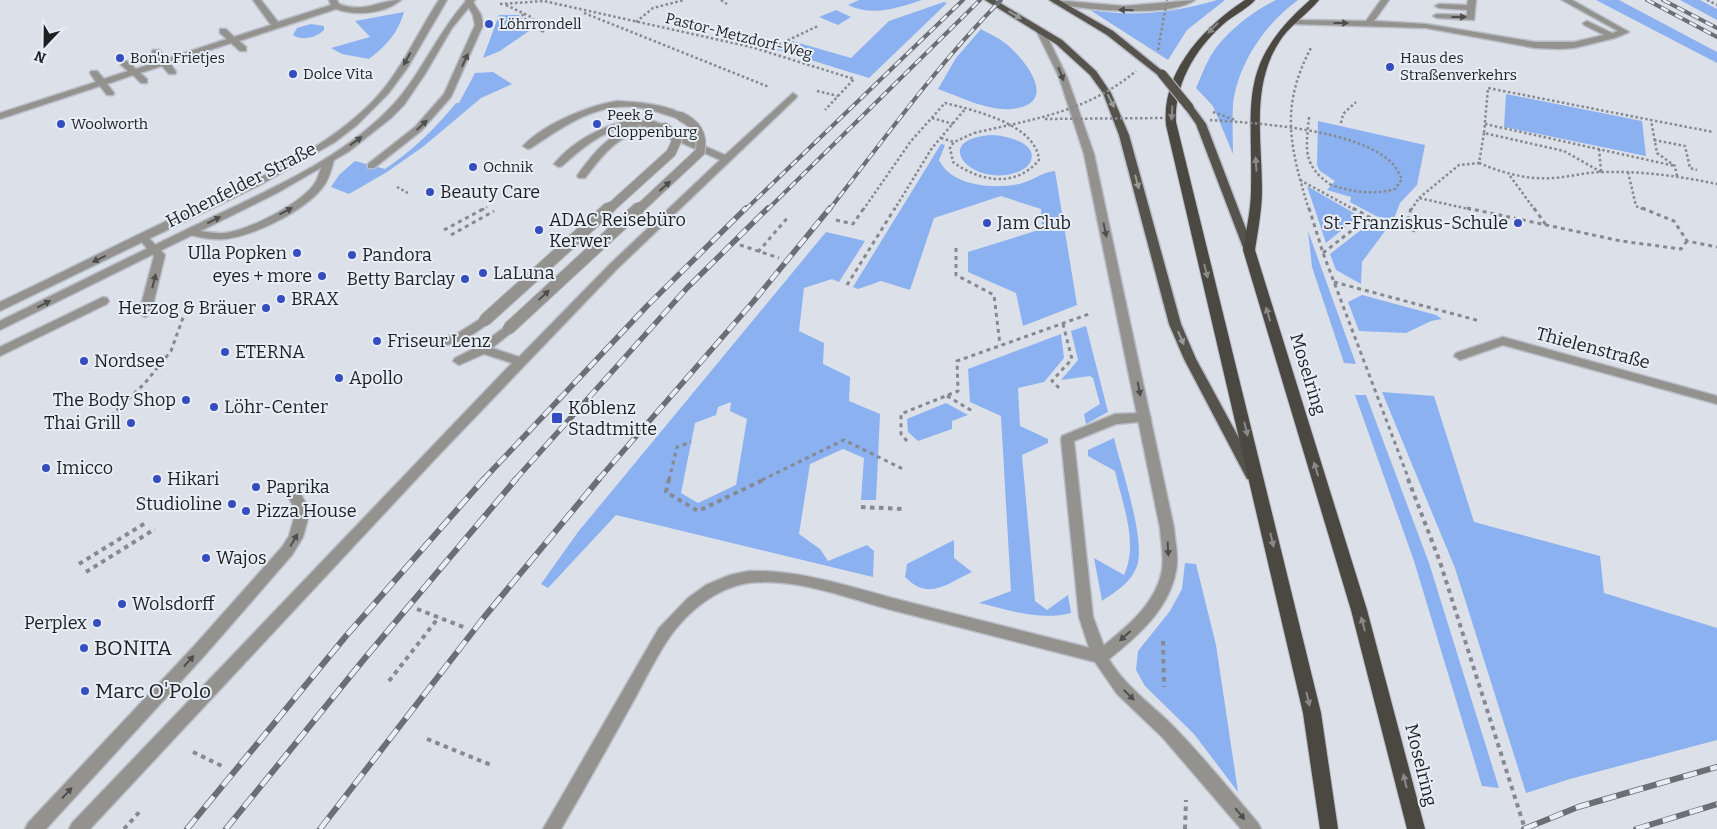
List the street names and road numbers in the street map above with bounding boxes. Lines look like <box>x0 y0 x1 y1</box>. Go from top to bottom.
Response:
street label: Pastor-Metzdorf-Weg <box>664 9 814 63</box>
street label: Hohenfelder Straße <box>162 138 320 232</box>
street label: Thielenstraße <box>1534 322 1652 374</box>
street label: Moselring <box>1285 330 1331 418</box>
street label: Moselring <box>1400 721 1442 809</box>

